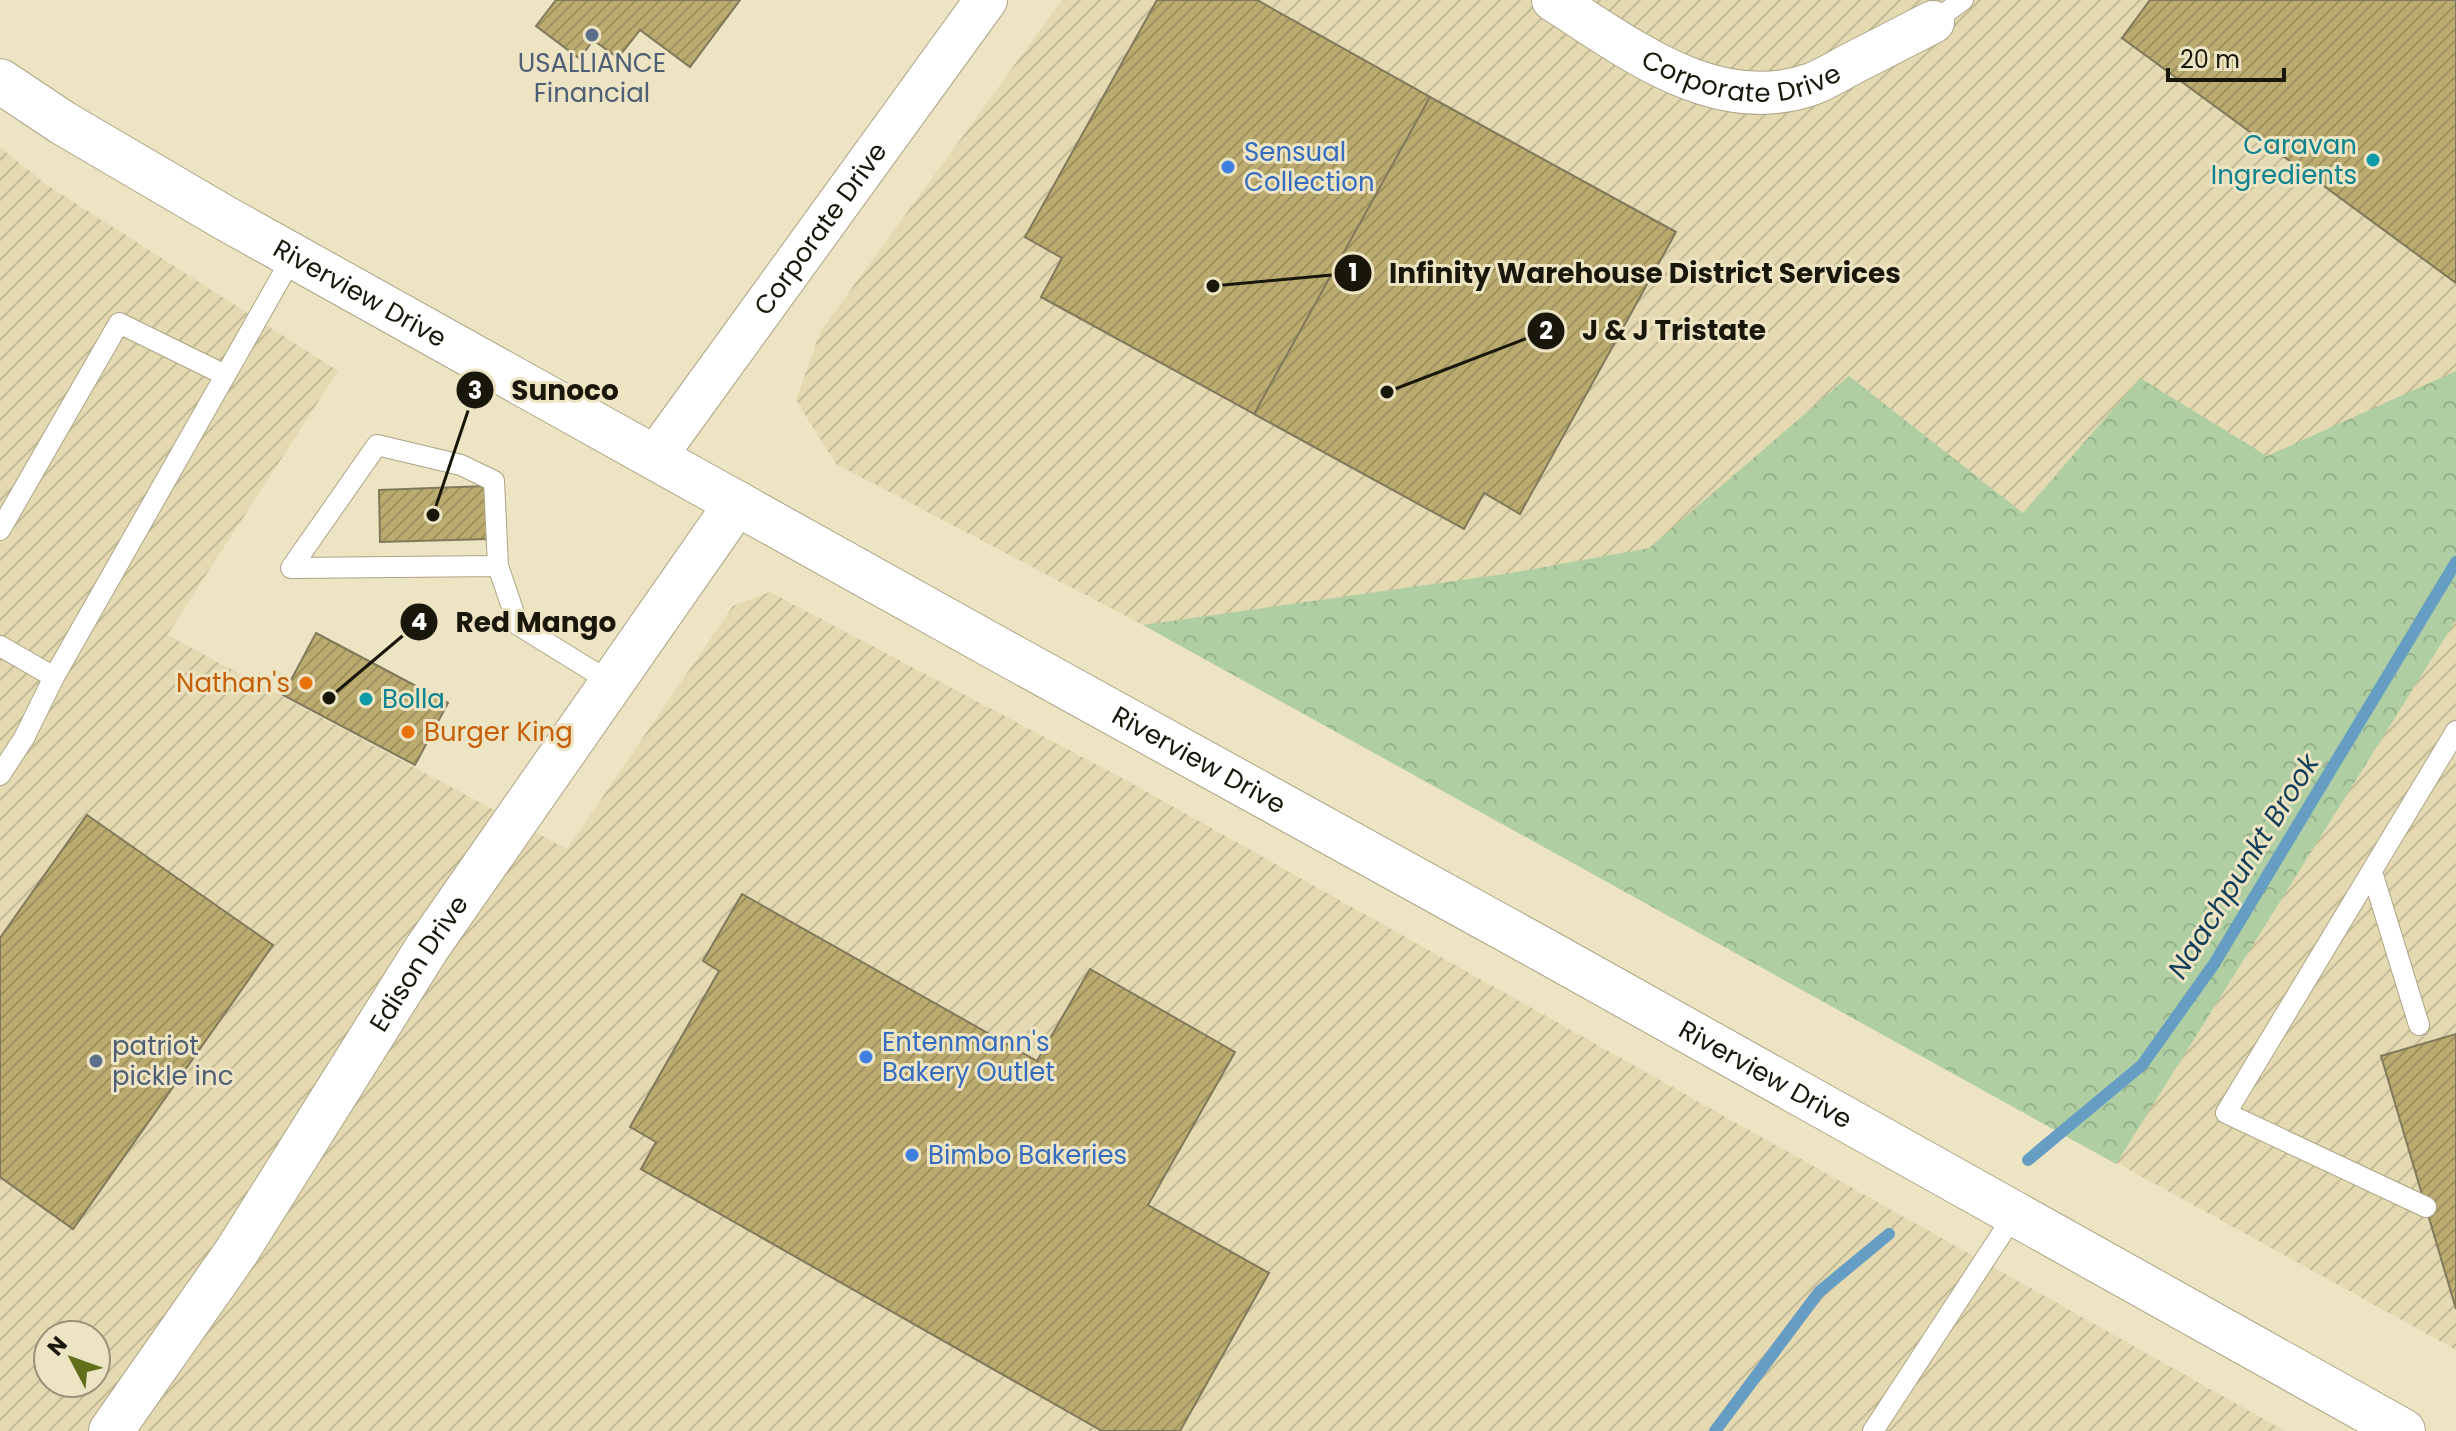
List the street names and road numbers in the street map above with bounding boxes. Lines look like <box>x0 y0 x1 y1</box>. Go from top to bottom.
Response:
street label: Corporate Drive <box>1635 41 1847 111</box>
street label: Corporate Drive <box>746 135 895 322</box>
street label: Riverview Drive <box>267 230 453 356</box>
street label: Riverview Drive <box>1106 697 1292 822</box>
street label: Edison Drive <box>361 888 477 1039</box>
street label: Riverview Drive <box>1672 1011 1859 1137</box>

